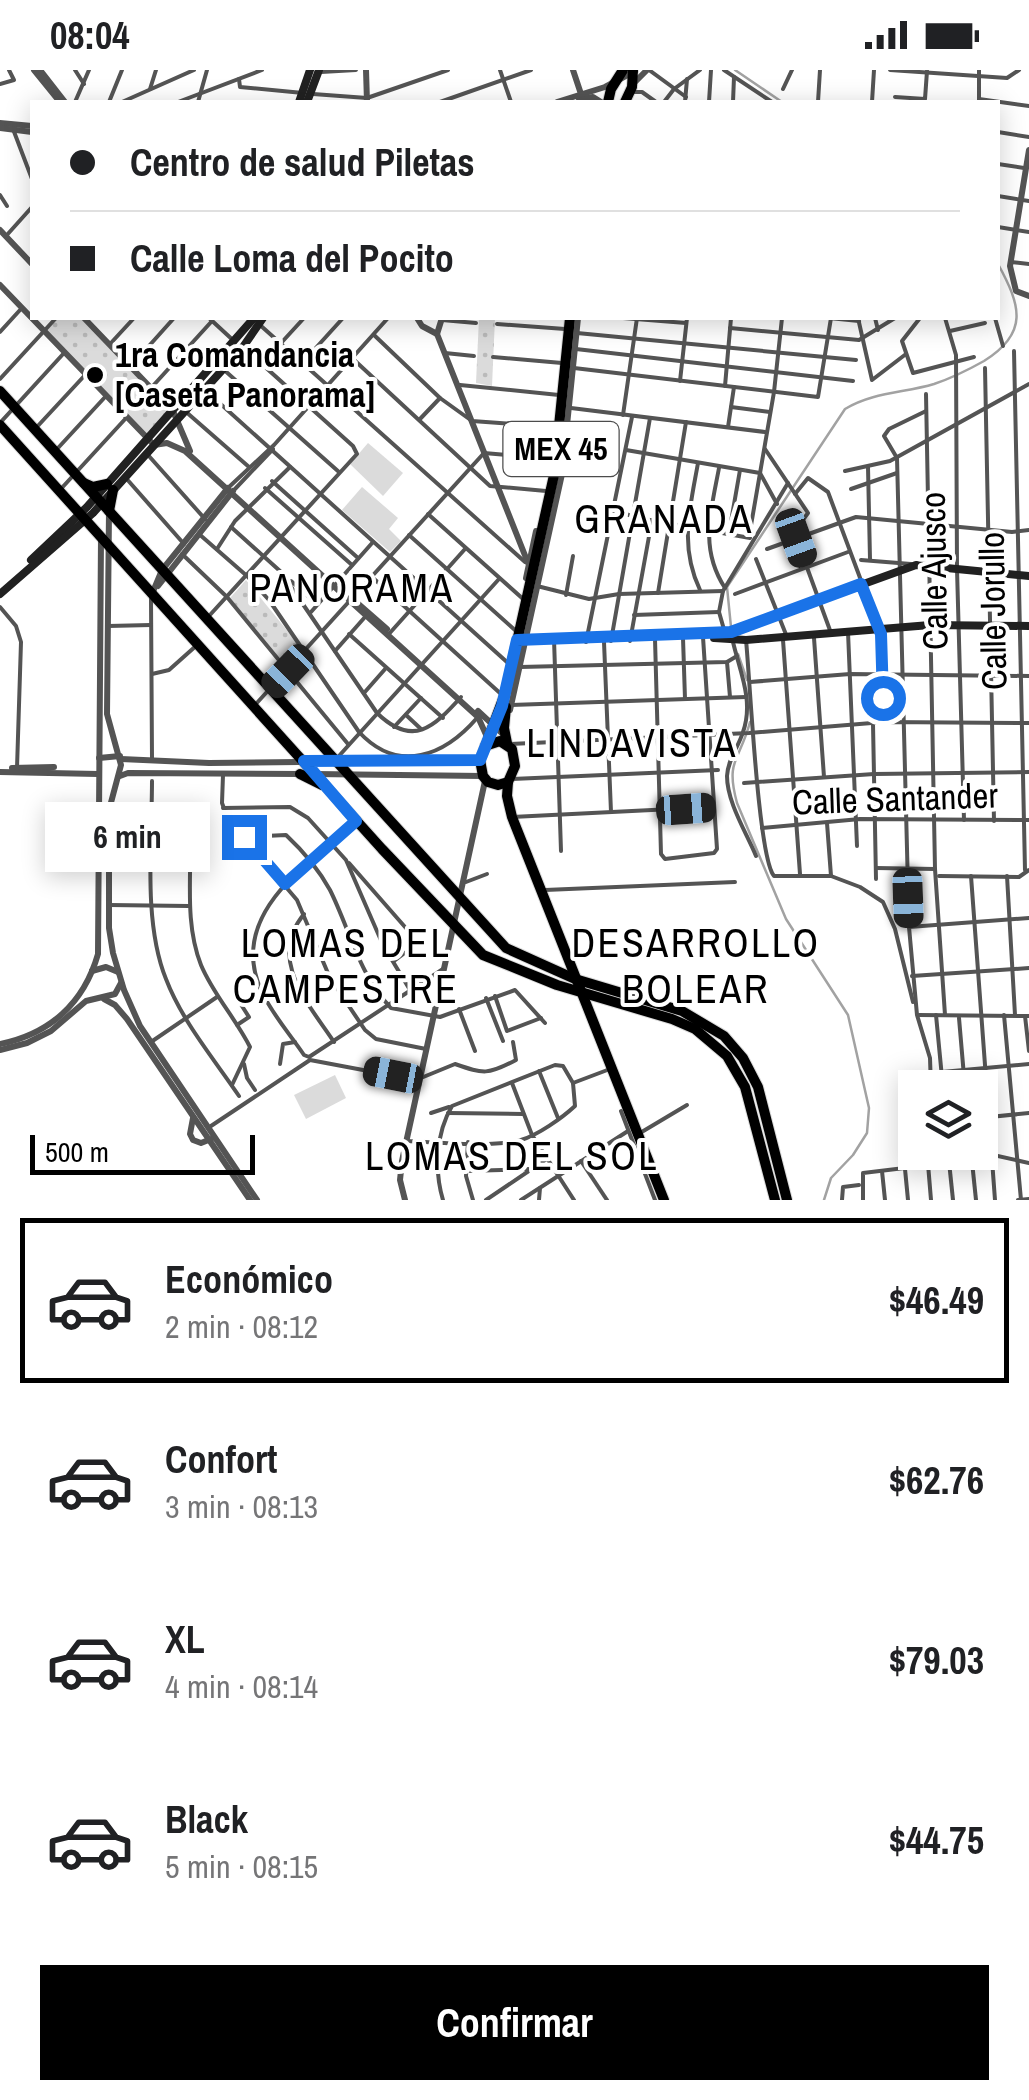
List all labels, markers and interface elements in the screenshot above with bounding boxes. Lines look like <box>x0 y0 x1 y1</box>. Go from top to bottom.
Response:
text: 08:04 <box>50 10 130 61</box>
text: Centro de salud Piletas <box>130 137 475 188</box>
text: Calle Loma del Pocito <box>130 233 454 284</box>
place label: 1ra Comandancia [Caseta Panorama] <box>115 331 375 418</box>
marker: 1ra Comandancia [Caseta Panorama] <box>84 364 106 386</box>
road number: MEX 45 <box>504 422 618 476</box>
district label: GRANADA <box>574 492 754 545</box>
street label: Calle Ajusco <box>909 492 958 650</box>
car <box>772 505 820 571</box>
street label: Calle Jorullo <box>968 532 1017 690</box>
district label: PANORAMA <box>249 561 455 614</box>
car <box>256 639 320 703</box>
route start <box>861 676 906 721</box>
district label: LINDAVISTA <box>526 716 738 769</box>
street label: Calle Santander <box>791 771 999 826</box>
car <box>655 792 717 826</box>
callout: 6 min <box>44 802 209 872</box>
text: 6 min <box>93 815 162 858</box>
route end <box>222 815 267 860</box>
car <box>892 867 924 929</box>
district label: LOMAS DEL CAMPESTRE <box>233 916 459 1015</box>
district label: DESARROLLO BOLEAR <box>571 916 821 1015</box>
car <box>361 1055 425 1095</box>
map controls <box>898 1070 998 1170</box>
button: layers <box>898 1070 998 1170</box>
district label: LOMAS DEL SOL <box>365 1129 659 1182</box>
scale bar <box>30 1130 255 1174</box>
text: 500 m <box>45 1133 109 1171</box>
text: Económico <box>165 1254 333 1305</box>
icon: car <box>45 1256 135 1346</box>
text: $46.49 <box>889 1275 984 1326</box>
text: 2 min · 08:12 <box>165 1305 318 1348</box>
text: Confort <box>165 1434 277 1485</box>
icon: car <box>45 1436 135 1526</box>
text: $62.76 <box>889 1455 984 1506</box>
text: 3 min · 08:13 <box>165 1485 318 1528</box>
text: XL <box>165 1614 205 1665</box>
icon: car <box>45 1616 135 1706</box>
text: $79.03 <box>889 1635 984 1686</box>
text: 4 min · 08:14 <box>165 1665 318 1708</box>
text: Black <box>165 1794 248 1845</box>
icon: car <box>45 1796 135 1886</box>
text: $44.75 <box>889 1815 984 1866</box>
text: 5 min · 08:15 <box>165 1845 318 1888</box>
button: Confirmar <box>40 1965 989 2080</box>

